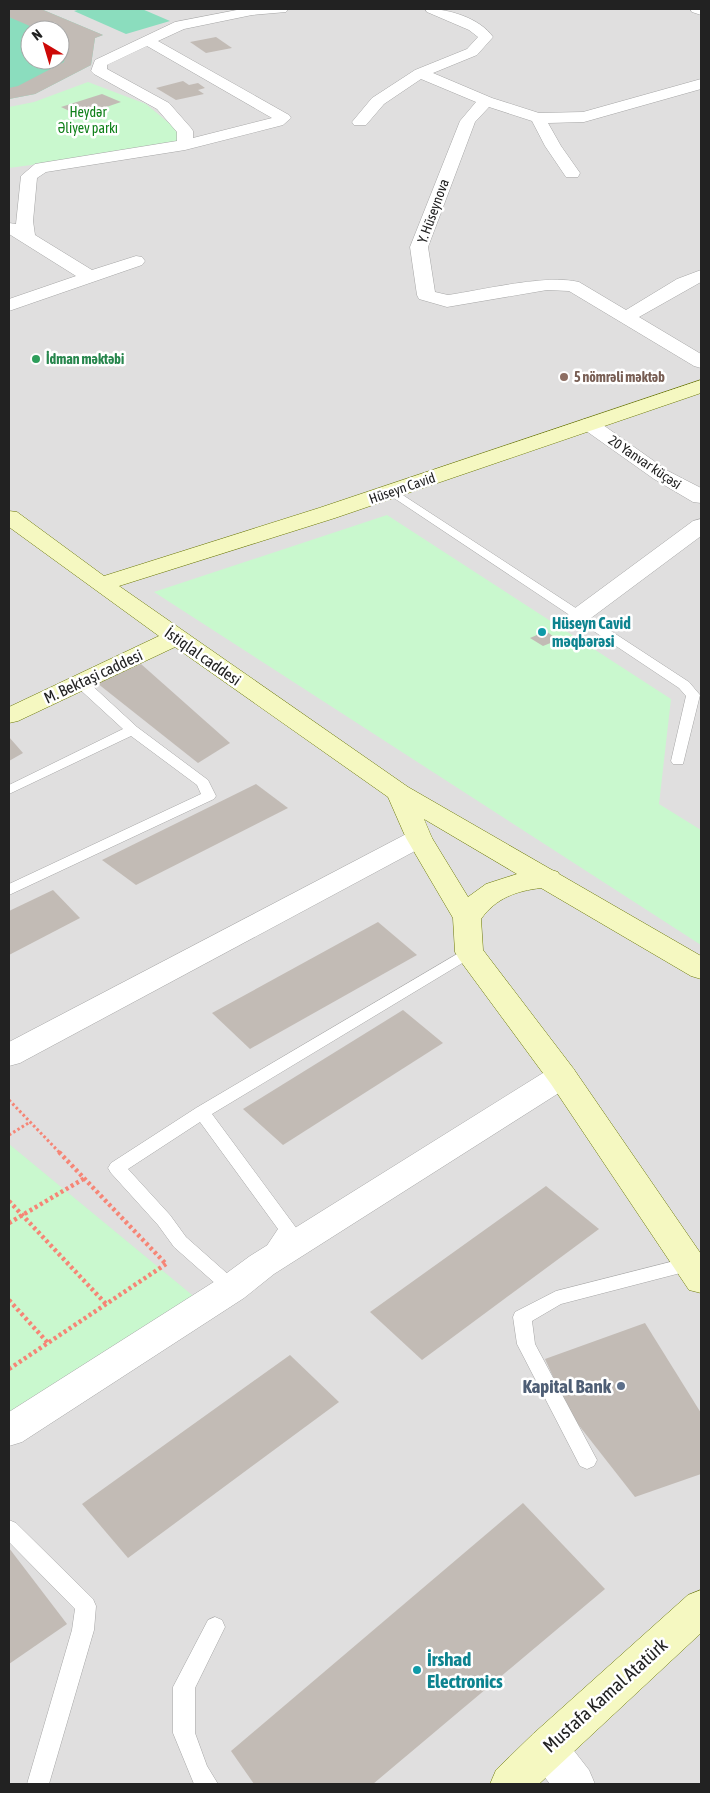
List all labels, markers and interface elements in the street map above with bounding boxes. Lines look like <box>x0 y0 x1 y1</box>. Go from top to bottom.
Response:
north arrow <box>20 20 70 70</box>
text: N <box>29 26 45 44</box>
park label: Heydər Əliyev parkı <box>58 104 118 136</box>
street label: Y. Hüseynova <box>414 177 452 245</box>
place label: İdman məktəbi <box>46 350 124 367</box>
marker: İdman məktəbi <box>30 353 42 365</box>
place label: 5 nömrəli məktəb <box>574 369 665 385</box>
marker: 5 nömrəli məktəb <box>558 371 570 383</box>
street label: 20 Yanvar küçəsi <box>605 432 685 492</box>
street label: Hüseyn Cavid <box>367 469 437 507</box>
place label: Hüseyn Cavid məqbərəsi <box>552 614 631 650</box>
street label: İstiqlal caddesi <box>161 623 245 690</box>
marker: Hüseyn Cavid məqbərəsi <box>536 626 548 638</box>
street label: M. Bektaşi caddesi <box>41 645 145 708</box>
place label: Kapital Bank <box>522 1375 612 1397</box>
marker: Kapital Bank <box>615 1380 627 1392</box>
street label: Mustafa Kamal Atatürk <box>538 1633 672 1757</box>
place label: İrshad Electronics <box>427 1648 503 1692</box>
marker: İrshad Electronics <box>411 1664 423 1676</box>

